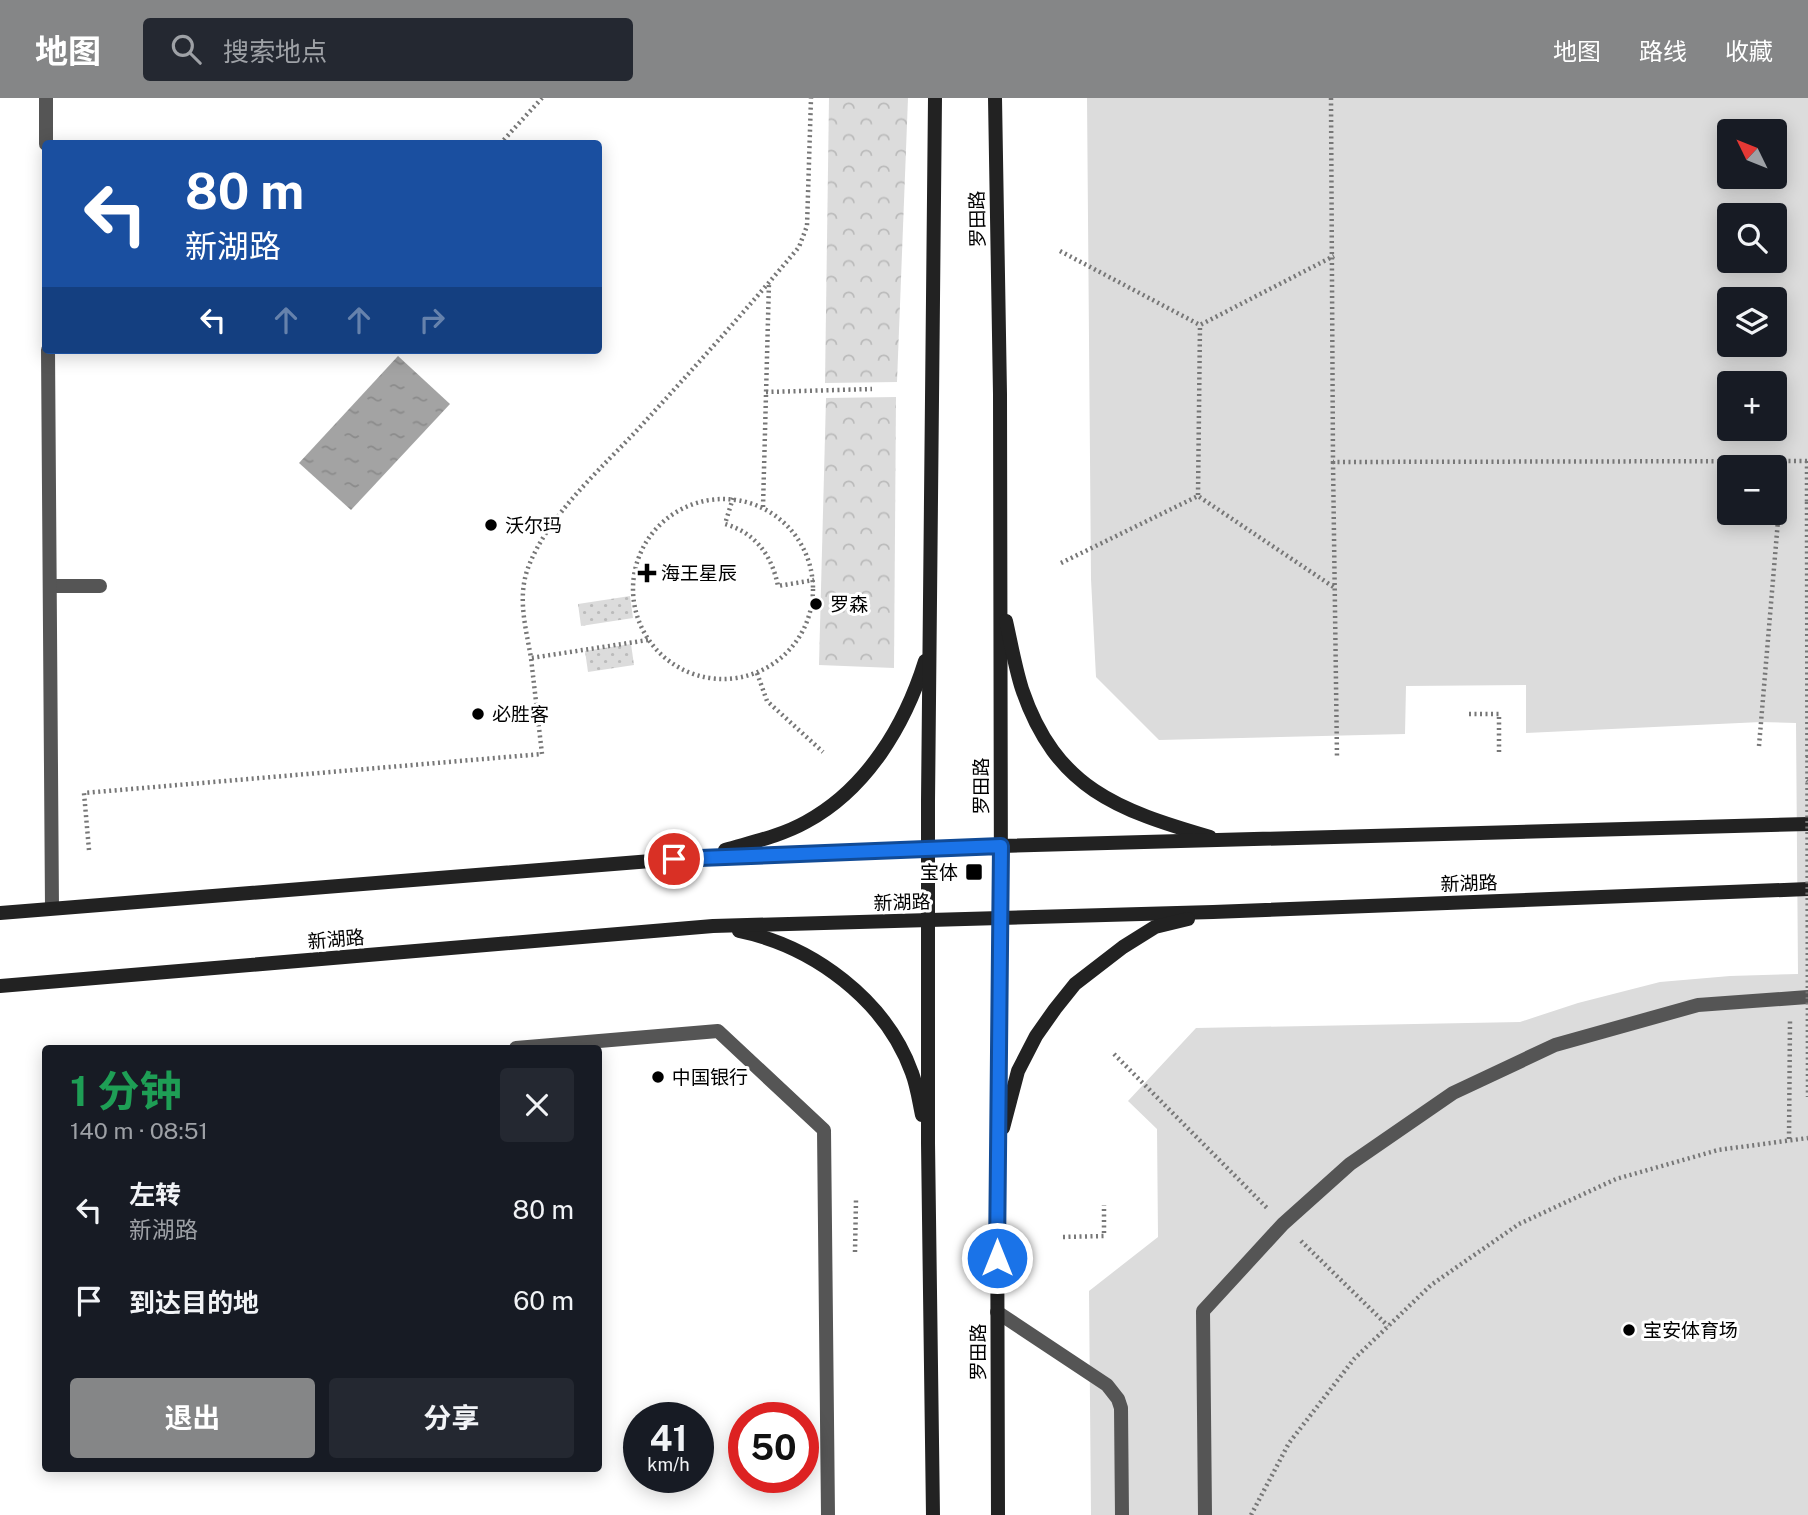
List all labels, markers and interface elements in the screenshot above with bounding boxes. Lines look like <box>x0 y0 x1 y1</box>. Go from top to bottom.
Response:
search box <box>143 18 633 81</box>
icon: search <box>167 30 205 68</box>
text: 地图 <box>35 32 101 70</box>
text: 搜索地点 <box>223 36 327 67</box>
text: 地图 <box>1553 37 1601 65</box>
text: 路线 <box>1639 37 1687 65</box>
text: 收藏 <box>1725 37 1773 65</box>
north arrow <box>1717 119 1787 189</box>
map controls <box>1717 119 1787 525</box>
text: 80 m <box>185 162 304 220</box>
icon: left <box>70 168 161 259</box>
street label: 罗田路 <box>966 190 988 248</box>
button: search <box>1717 203 1787 273</box>
text: 新湖路 <box>185 228 281 265</box>
button: layers <box>1717 287 1787 357</box>
icon: left <box>194 301 232 339</box>
icon: ahead <box>267 301 305 339</box>
icon: ahead <box>340 301 378 339</box>
icon: right <box>413 301 451 339</box>
button: + <box>1717 371 1787 441</box>
button: − <box>1717 455 1787 525</box>
place label: 沃尔玛 <box>505 514 562 536</box>
marker: 沃尔玛 <box>483 517 499 533</box>
place label: 海王星辰 <box>661 562 737 584</box>
marker: 海王星辰 <box>639 565 655 581</box>
place label: 罗森 <box>830 593 868 615</box>
marker: 罗森 <box>808 596 824 612</box>
place label: 必胜客 <box>492 703 549 725</box>
marker: 必胜客 <box>470 706 486 722</box>
street label: 罗田路 <box>970 757 992 815</box>
pin <box>644 829 704 889</box>
icon: arrive <box>655 840 693 878</box>
place label: 宝体 <box>920 861 958 883</box>
marker: 宝体 <box>964 862 984 882</box>
street label: 新湖路 <box>1440 871 1498 895</box>
street label: 新湖路 <box>873 890 931 914</box>
street label: 新湖路 <box>307 926 365 952</box>
text: 1 分钟 <box>70 1066 181 1115</box>
place label: 中国银行 <box>672 1066 748 1088</box>
button: close <box>500 1068 574 1142</box>
marker: 中国银行 <box>650 1069 666 1085</box>
text: 140 m · 08:51 <box>70 1117 208 1144</box>
text: 左转 <box>129 1179 181 1210</box>
icon: left <box>70 1191 108 1229</box>
text: 80 m <box>513 1194 574 1225</box>
text: 新湖路 <box>129 1216 198 1243</box>
position arrow <box>960 1221 1034 1295</box>
icon: arrive <box>70 1282 108 1320</box>
text: 60 m <box>513 1285 574 1316</box>
text: 到达目的地 <box>129 1287 259 1318</box>
place label: 宝安体育场 <box>1643 1319 1738 1341</box>
marker: 宝安体育场 <box>1621 1322 1637 1338</box>
street label: 罗田路 <box>967 1323 989 1381</box>
button: 退出 <box>70 1378 315 1458</box>
button: 分享 <box>329 1378 574 1458</box>
speed limit sign: 50 <box>728 1402 819 1493</box>
text: 41 <box>650 1418 687 1459</box>
text: km/h <box>647 1454 690 1475</box>

